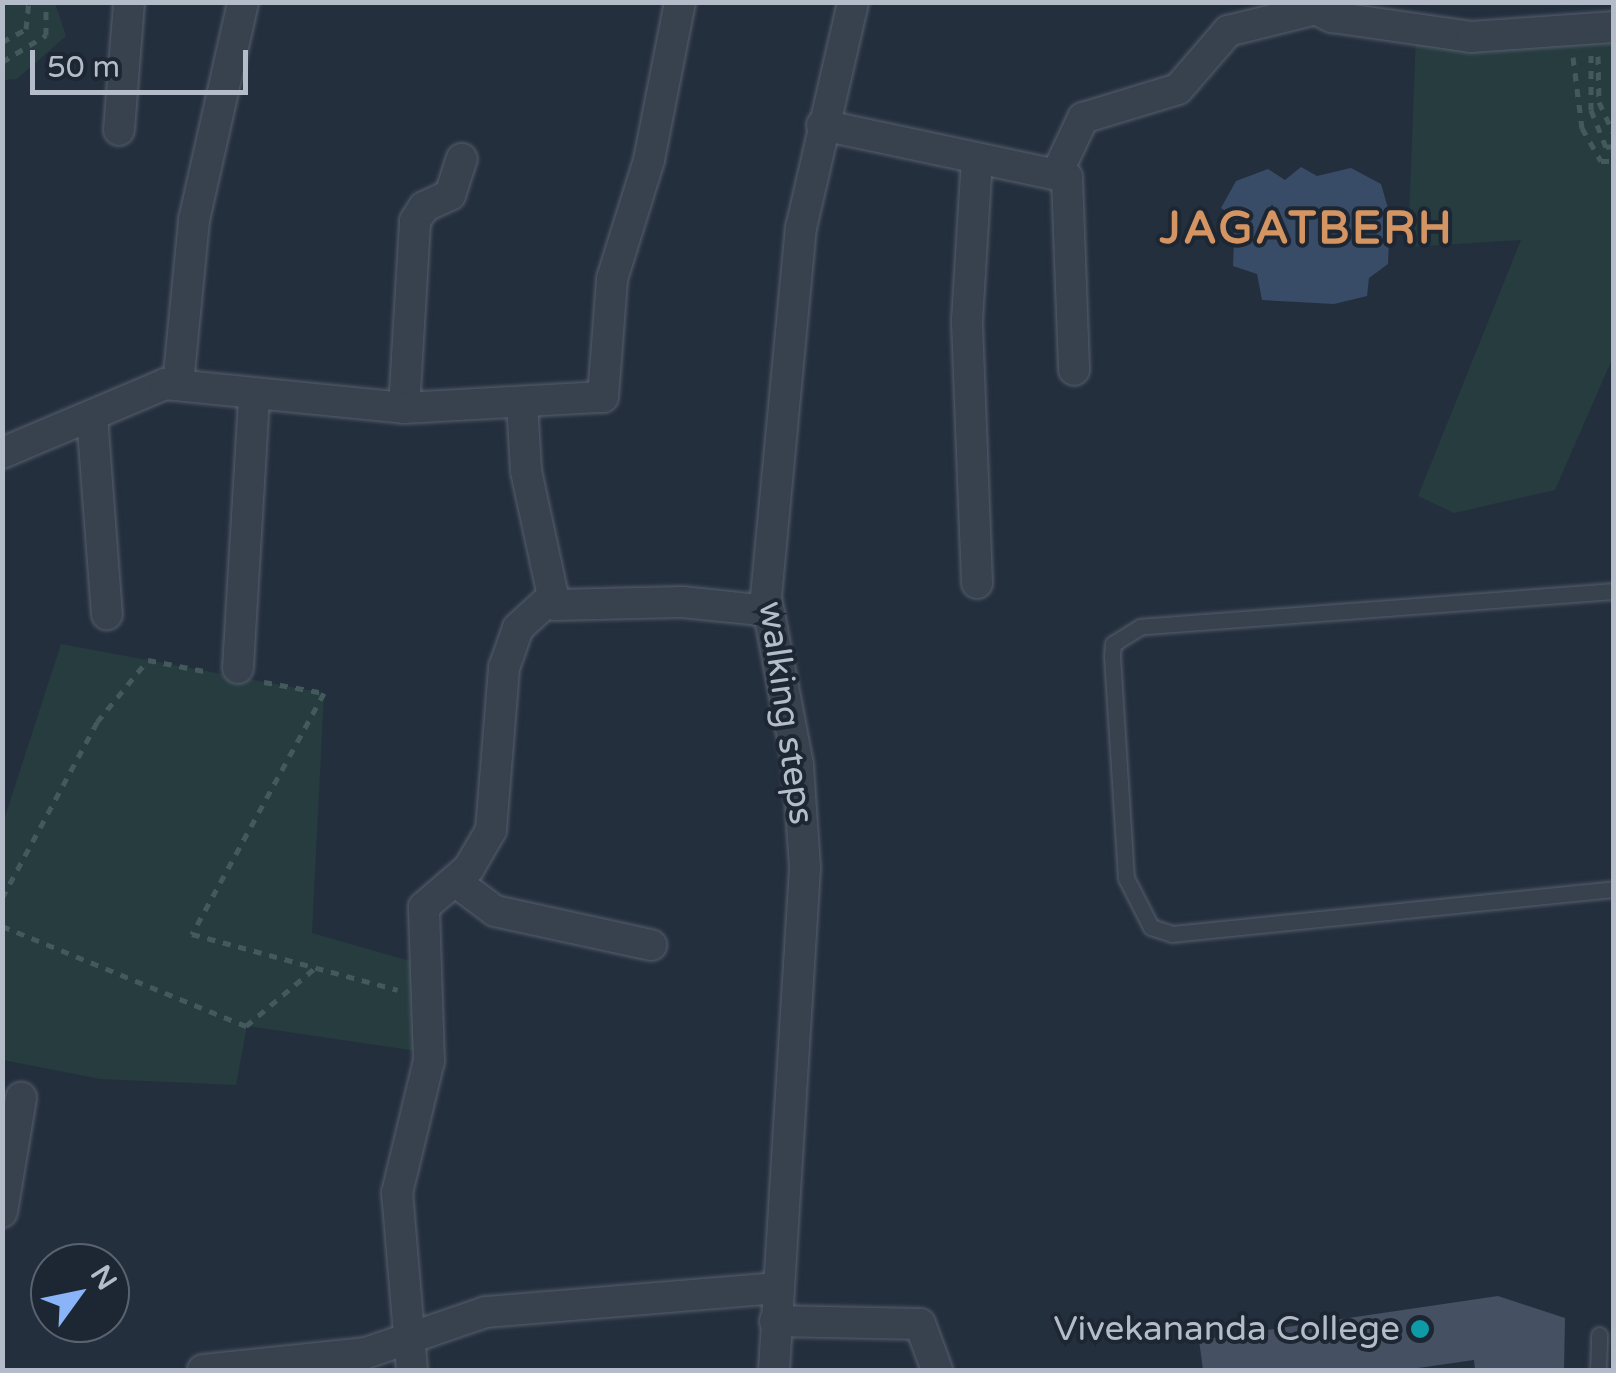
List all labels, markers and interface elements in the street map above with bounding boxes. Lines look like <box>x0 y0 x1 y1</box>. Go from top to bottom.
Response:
scale bar <box>35 30 252 92</box>
text: 50 m <box>47 49 120 86</box>
district label: JAGATBERH <box>1160 203 1454 257</box>
street label: walking steps <box>750 599 822 827</box>
north arrow <box>30 1243 130 1343</box>
text: N <box>83 1259 124 1296</box>
place label: Vivekananda College <box>1054 1308 1400 1350</box>
marker: Vivekananda College <box>1409 1318 1431 1340</box>

